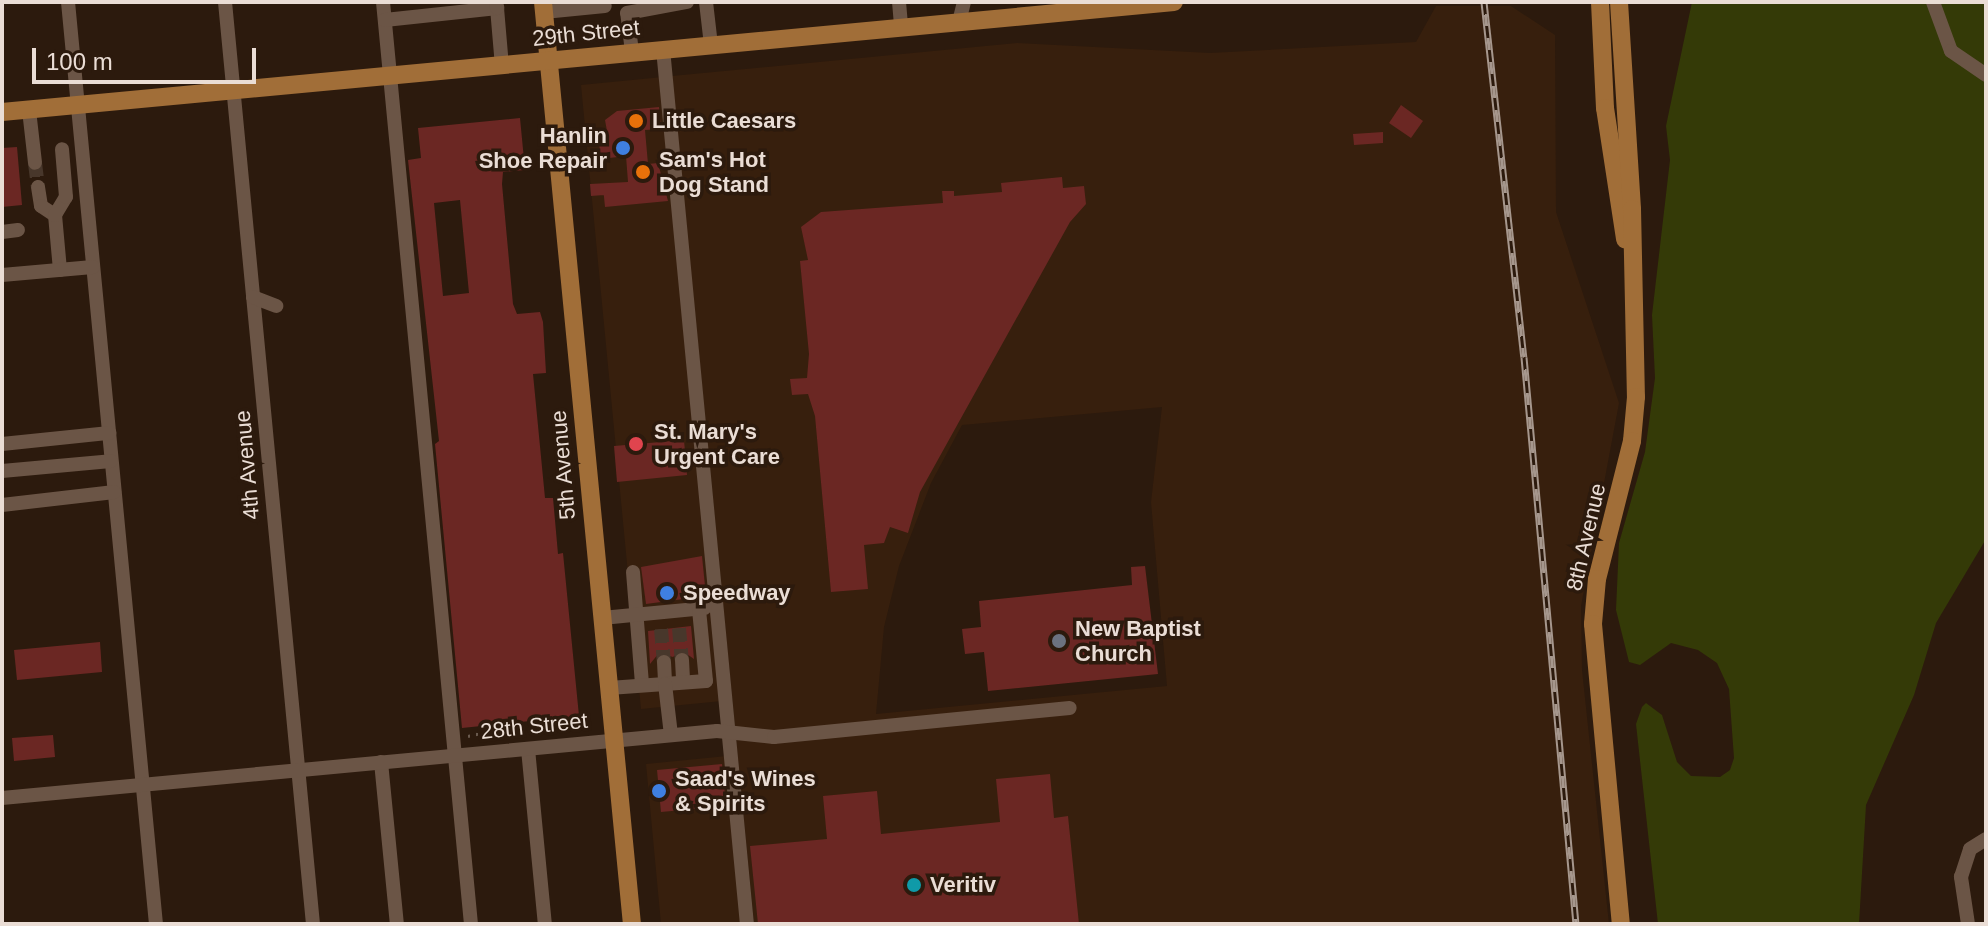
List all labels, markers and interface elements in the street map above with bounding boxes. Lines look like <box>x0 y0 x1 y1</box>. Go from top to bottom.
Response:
street label: 29th Street <box>531 14 641 52</box>
scale bar <box>36 32 260 82</box>
text: 100 m <box>46 48 113 75</box>
place label: Little Caesars <box>652 108 796 134</box>
marker: Little Caesars <box>627 112 645 130</box>
place label: Hanlin Shoe Repair <box>479 122 607 174</box>
marker: Hanlin Shoe Repair <box>614 139 632 157</box>
place label: Sam's Hot Dog Stand <box>659 146 769 198</box>
marker: Sam's Hot Dog Stand <box>634 163 652 181</box>
street label: 4th Avenue <box>229 409 265 521</box>
street label: 5th Avenue <box>545 409 581 521</box>
place label: St. Mary's Urgent Care <box>654 418 780 470</box>
marker: St. Mary's Urgent Care <box>625 433 647 455</box>
street label: 8th Avenue <box>1561 480 1611 594</box>
place label: Speedway <box>683 580 791 606</box>
marker: Speedway <box>658 584 676 602</box>
place label: New Baptist Church <box>1075 615 1201 666</box>
marker: New Baptist Church <box>1050 632 1068 650</box>
street label: 28th Street <box>479 707 589 745</box>
place label: Saad's Wines & Spirits <box>675 765 816 816</box>
marker: Saad's Wines & Spirits <box>650 782 668 800</box>
place label: Veritiv <box>930 872 996 898</box>
marker: Veritiv <box>905 876 923 894</box>

